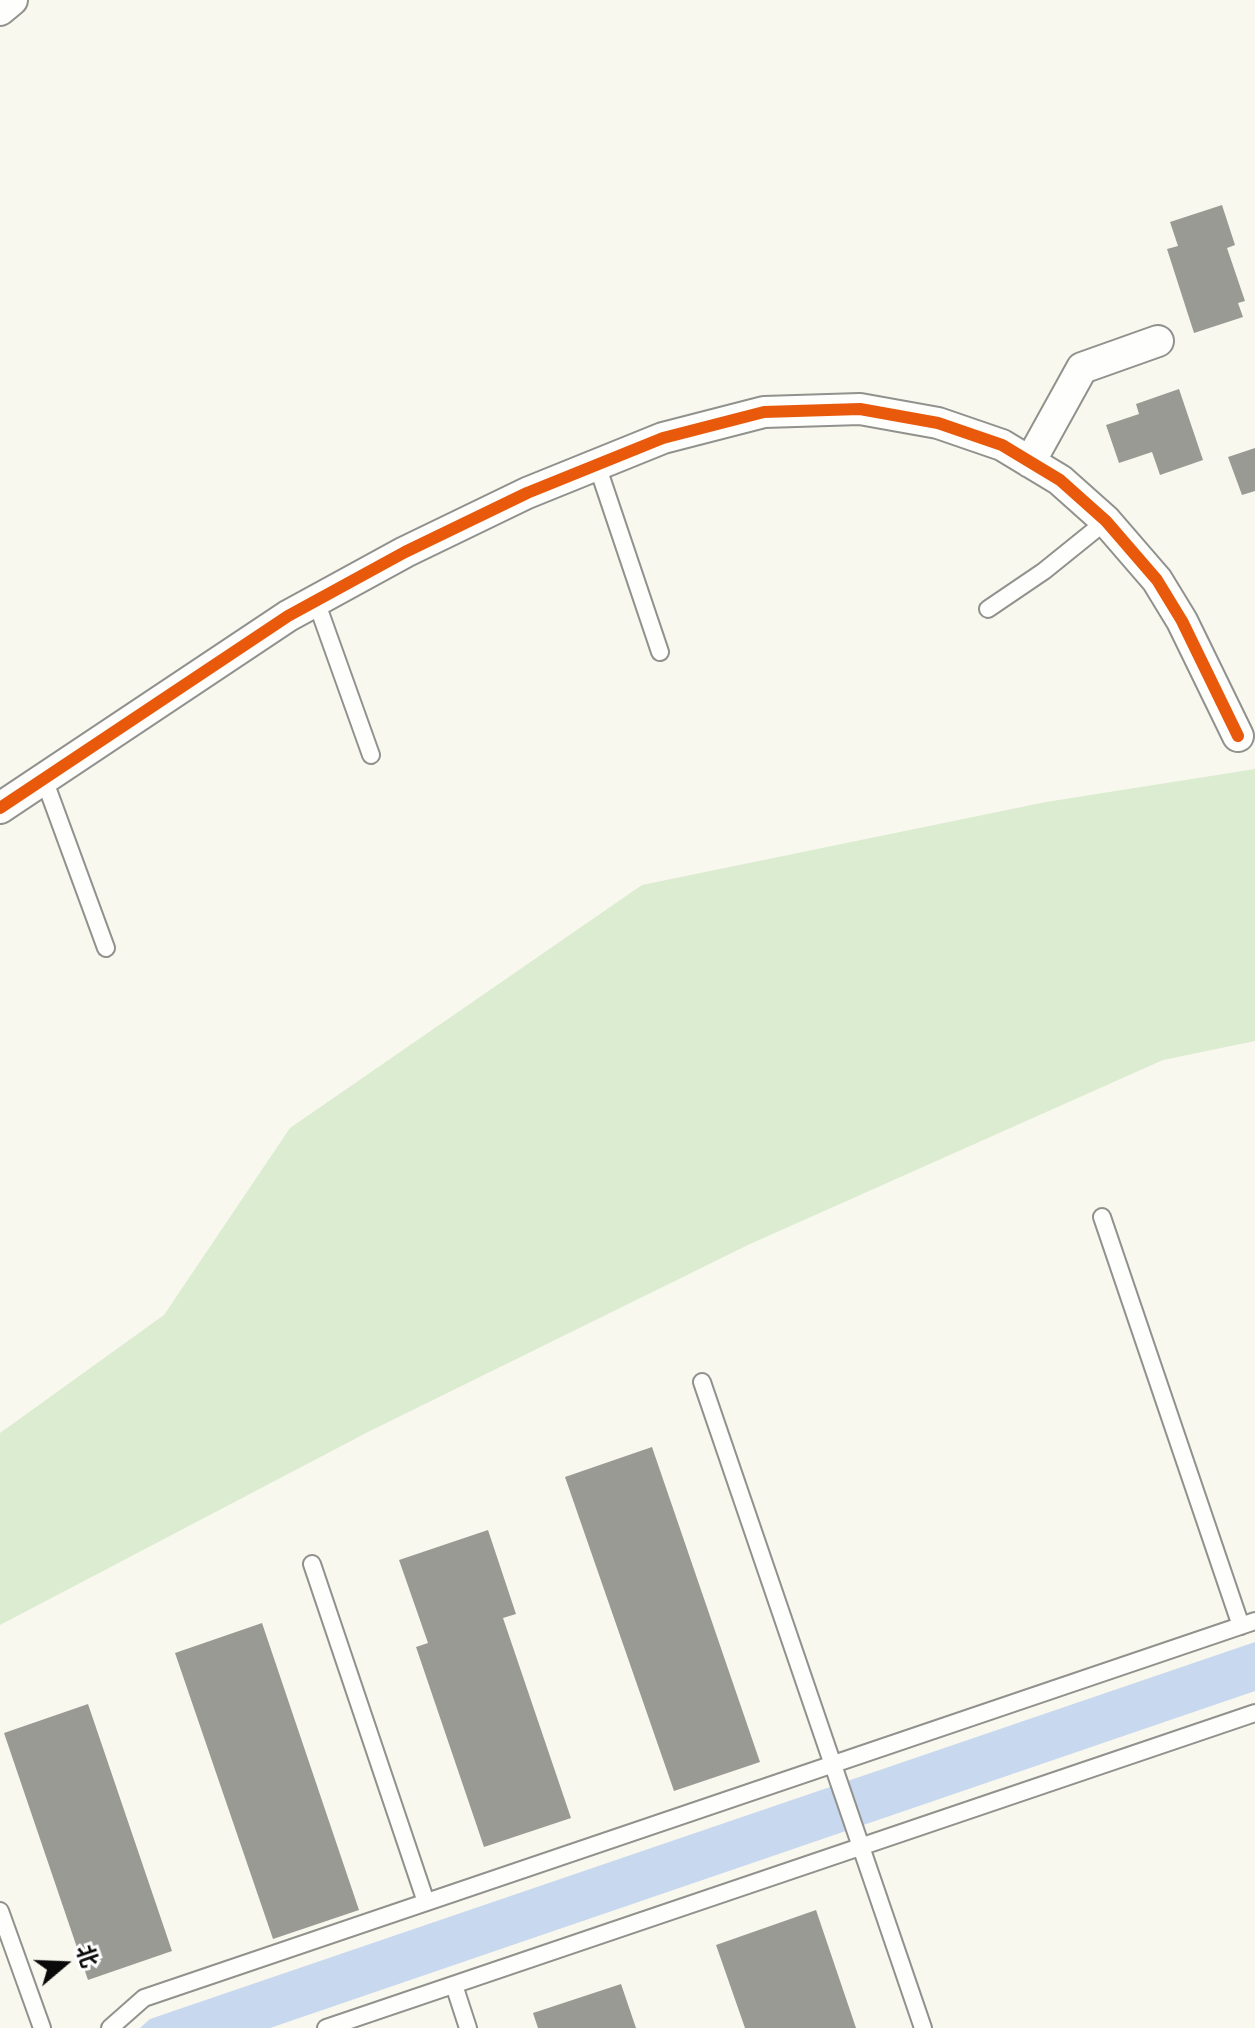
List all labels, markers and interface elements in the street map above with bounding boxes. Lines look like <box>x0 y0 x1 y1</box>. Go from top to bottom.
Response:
north arrow <box>24 1924 104 2004</box>
text: 北 <box>71 1941 104 1971</box>

